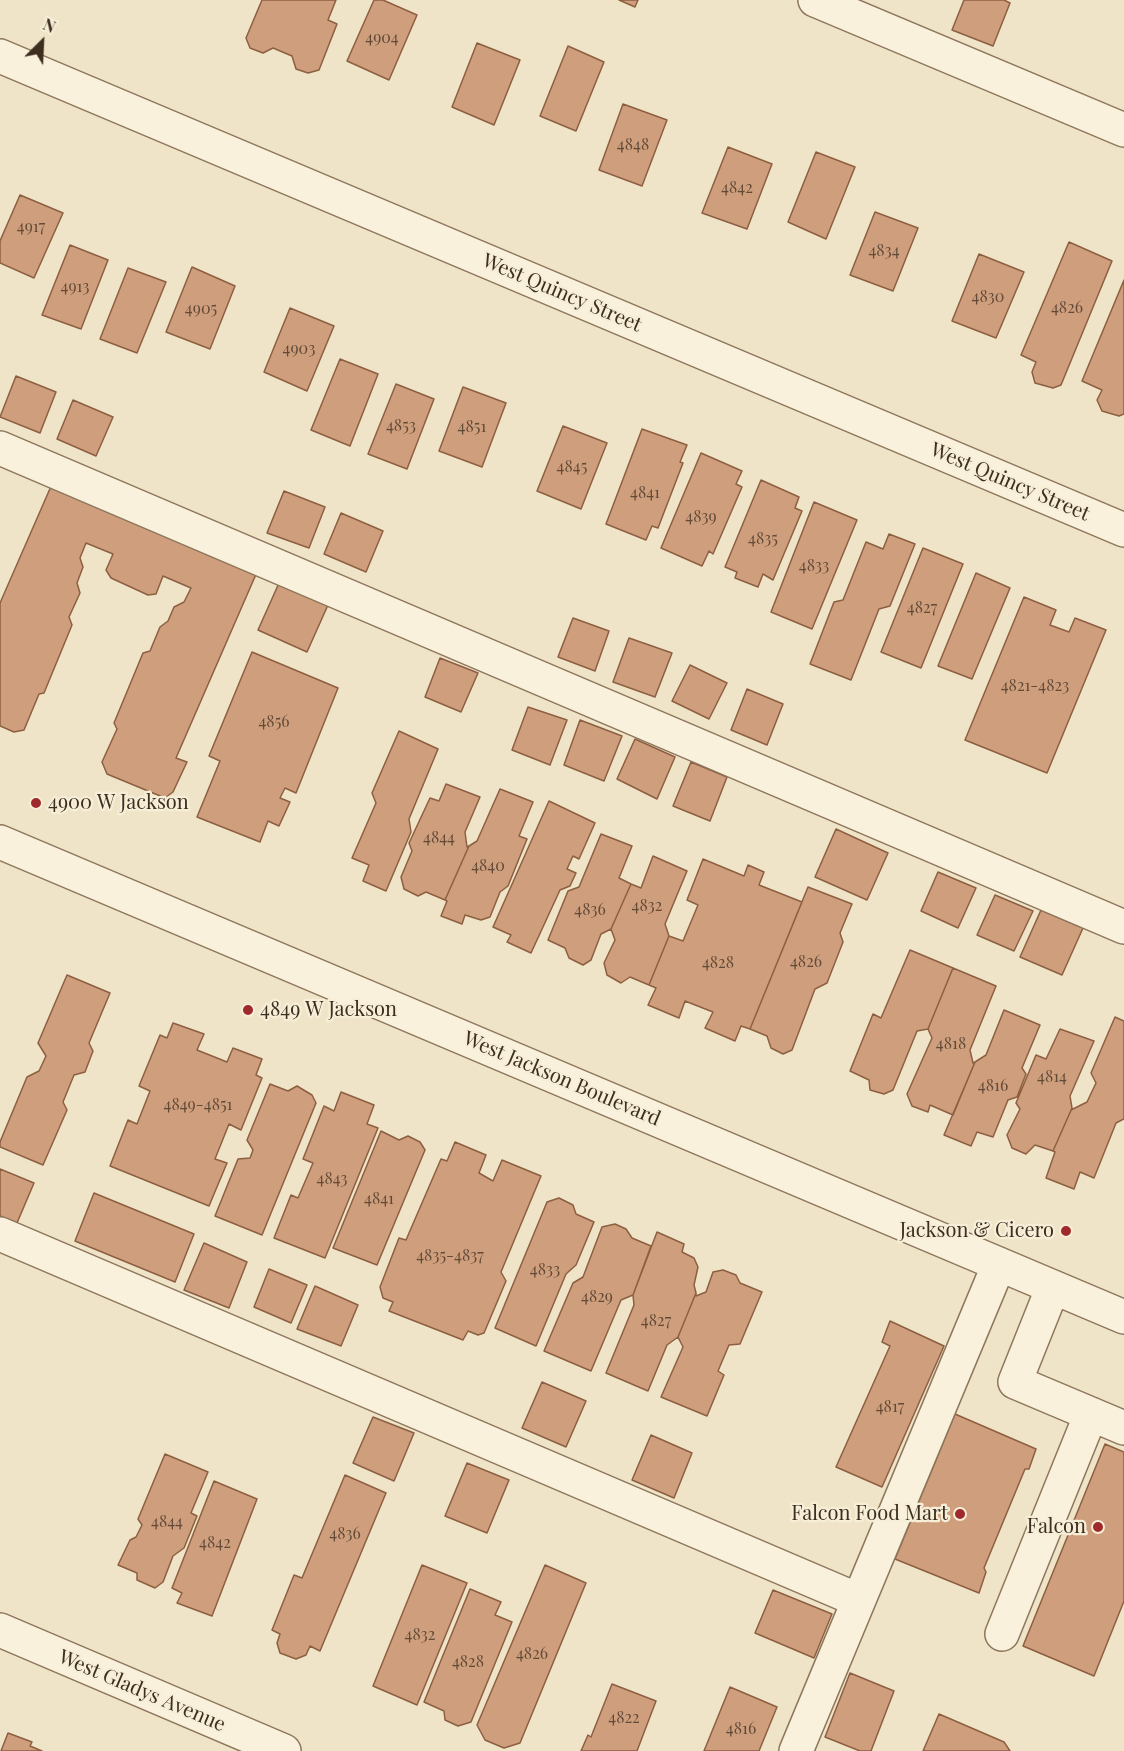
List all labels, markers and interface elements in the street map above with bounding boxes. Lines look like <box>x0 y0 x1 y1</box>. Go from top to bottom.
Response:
north arrow <box>12 12 72 72</box>
text: N <box>40 13 59 37</box>
house number: 4904 <box>365 28 399 48</box>
house number: 4848 <box>617 135 649 155</box>
house number: 4842 <box>721 178 753 198</box>
house number: 4917 <box>17 217 45 237</box>
house number: 4834 <box>868 241 900 261</box>
street label: West Quincy Street <box>479 249 645 337</box>
house number: 4913 <box>61 277 89 297</box>
house number: 4830 <box>972 287 1004 307</box>
house number: 4826 <box>1051 298 1083 318</box>
house number: 4905 <box>185 299 217 319</box>
house number: 4903 <box>283 339 315 359</box>
house number: 4853 <box>386 416 416 436</box>
house number: 4851 <box>458 417 486 437</box>
street label: West Quincy Street <box>927 438 1093 526</box>
house number: 4845 <box>557 457 587 477</box>
house number: 4841 <box>630 483 660 503</box>
house number: 4839 <box>685 507 717 527</box>
house number: 4835 <box>748 529 778 549</box>
house number: 4833 <box>799 556 829 576</box>
house number: 4827 <box>907 598 937 618</box>
house number: 4821-4823 <box>1001 676 1069 696</box>
house number: 4856 <box>258 712 290 732</box>
place label: 4900 W Jackson <box>48 791 189 815</box>
marker: 4900 W Jackson <box>29 796 43 810</box>
house number: 4844 <box>423 828 455 848</box>
house number: 4840 <box>471 856 505 876</box>
house number: 4832 <box>632 896 662 916</box>
house number: 4836 <box>574 900 606 920</box>
house number: 4826 <box>790 952 822 972</box>
house number: 4828 <box>702 953 734 973</box>
place label: 4849 W Jackson <box>260 998 397 1022</box>
marker: 4849 W Jackson <box>241 1003 255 1017</box>
street label: West Jackson Boulevard <box>460 1027 664 1131</box>
house number: 4818 <box>936 1034 966 1054</box>
house number: 4814 <box>1037 1067 1067 1087</box>
house number: 4816 <box>978 1076 1008 1096</box>
house number: 4849-4851 <box>163 1095 233 1115</box>
house number: 4843 <box>316 1169 348 1189</box>
house number: 4841 <box>364 1189 394 1209</box>
place label: Jackson & Cicero <box>900 1219 1054 1243</box>
marker: Jackson & Cicero <box>1059 1224 1073 1238</box>
house number: 4835-4837 <box>416 1246 484 1266</box>
house number: 4833 <box>530 1260 560 1280</box>
house number: 4829 <box>581 1287 613 1307</box>
house number: 4827 <box>641 1311 671 1331</box>
house number: 4817 <box>876 1397 904 1417</box>
place label: Falcon Food Mart <box>791 1502 948 1526</box>
marker: Falcon Food Mart <box>953 1507 967 1521</box>
house number: 4844 <box>151 1512 183 1532</box>
place label: Falcon <box>1027 1515 1086 1539</box>
marker: Falcon <box>1091 1520 1105 1534</box>
house number: 4836 <box>329 1524 361 1544</box>
house number: 4842 <box>199 1533 231 1553</box>
house number: 4832 <box>405 1625 435 1645</box>
house number: 4826 <box>516 1644 548 1664</box>
street label: West Gladys Avenue <box>55 1645 229 1737</box>
house number: 4828 <box>452 1652 484 1672</box>
house number: 4822 <box>608 1708 640 1728</box>
house number: 4816 <box>726 1719 756 1739</box>

